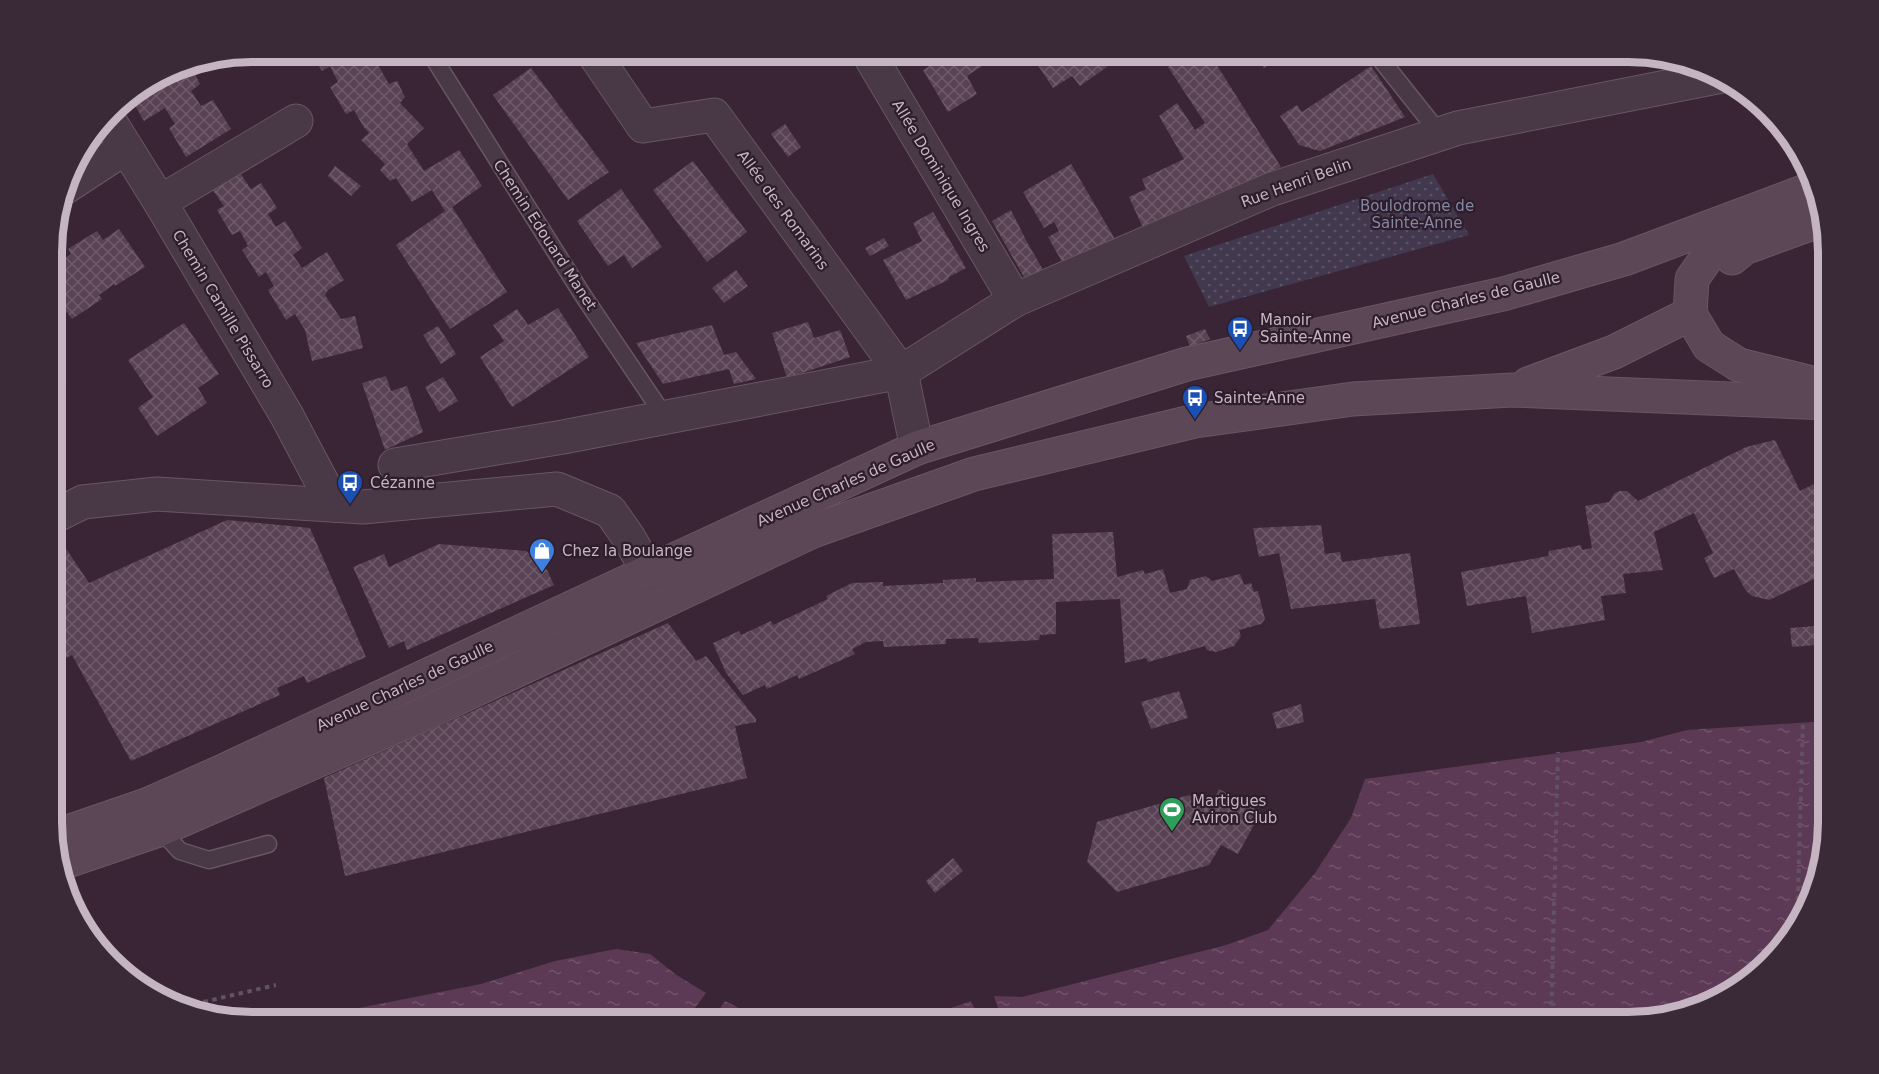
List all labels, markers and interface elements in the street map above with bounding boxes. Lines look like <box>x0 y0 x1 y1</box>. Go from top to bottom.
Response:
street label: Allée Dominique Ingres <box>888 97 994 256</box>
street label: Allée des Romarins <box>734 147 833 274</box>
street label: Rue Henri Belin <box>1239 155 1353 211</box>
street label: Chemin Edouard Manet <box>489 156 601 314</box>
park label: Boulodrome de Sainte-Anne <box>1360 197 1474 232</box>
street label: Chemin Camille Pissarro <box>169 227 277 391</box>
street label: Avenue Charles de Gaulle <box>1370 268 1562 332</box>
place label: Manoir Sainte-Anne <box>1260 311 1351 346</box>
bus stop icon: Manoir Sainte-Anne <box>1225 314 1255 352</box>
bus stop icon: Sainte-Anne <box>1180 383 1210 421</box>
place label: Sainte-Anne <box>1214 389 1305 407</box>
street label: Avenue Charles de Gaulle <box>754 435 938 531</box>
bus stop icon: Cézanne <box>335 468 365 506</box>
place label: Cézanne <box>370 474 435 492</box>
shop icon: Chez la Boulange <box>527 536 557 574</box>
place label: Chez la Boulange <box>562 542 693 560</box>
street label: Avenue Charles de Gaulle <box>314 637 496 735</box>
place label: Martigues Aviron Club <box>1192 792 1277 827</box>
sports icon: Martigues Aviron Club <box>1157 795 1187 833</box>

